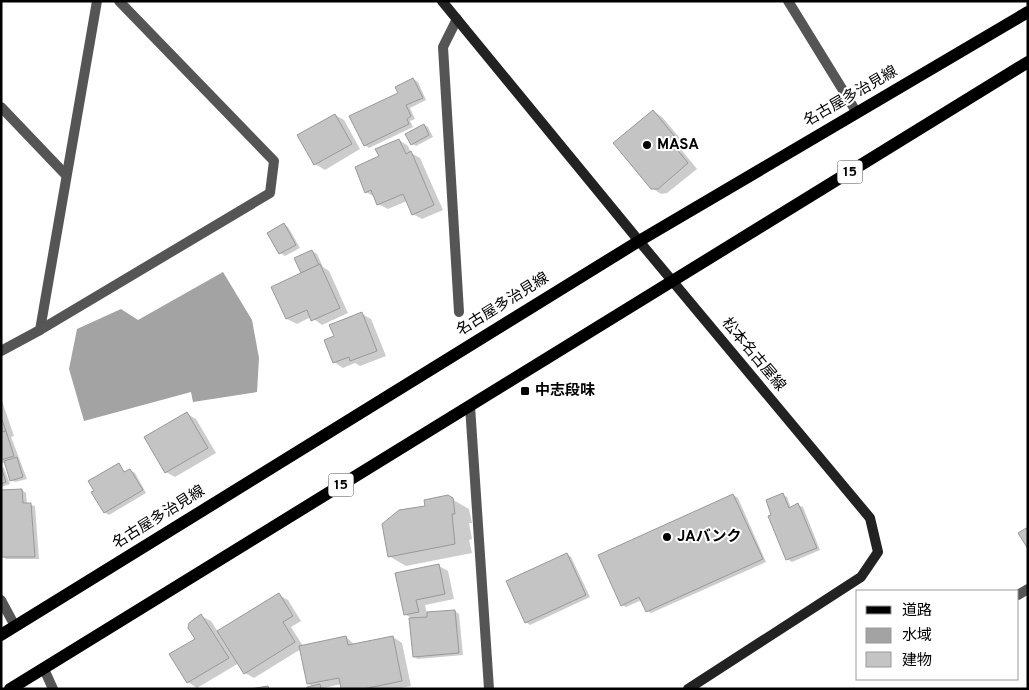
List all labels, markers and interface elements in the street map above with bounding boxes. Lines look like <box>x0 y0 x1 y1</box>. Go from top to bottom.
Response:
street label: 名古屋多治見線 <box>801 63 901 131</box>
place label: MASA <box>657 136 699 155</box>
marker: MASA <box>641 139 653 151</box>
road number: 15 <box>838 160 862 183</box>
street label: 名古屋多治見線 <box>453 269 553 341</box>
street label: 松本名古屋線 <box>717 314 789 396</box>
place label: 中志段味 <box>535 382 595 401</box>
marker: 中志段味 <box>519 385 531 397</box>
road number: 15 <box>328 474 354 496</box>
street label: 名古屋多治見線 <box>109 482 209 554</box>
place label: JAバンク <box>677 528 741 547</box>
marker: JAバンク <box>661 531 673 543</box>
legend <box>856 590 1019 680</box>
text: 道路 <box>902 602 932 621</box>
text: 水域 <box>902 627 932 646</box>
text: 建物 <box>902 652 932 671</box>

